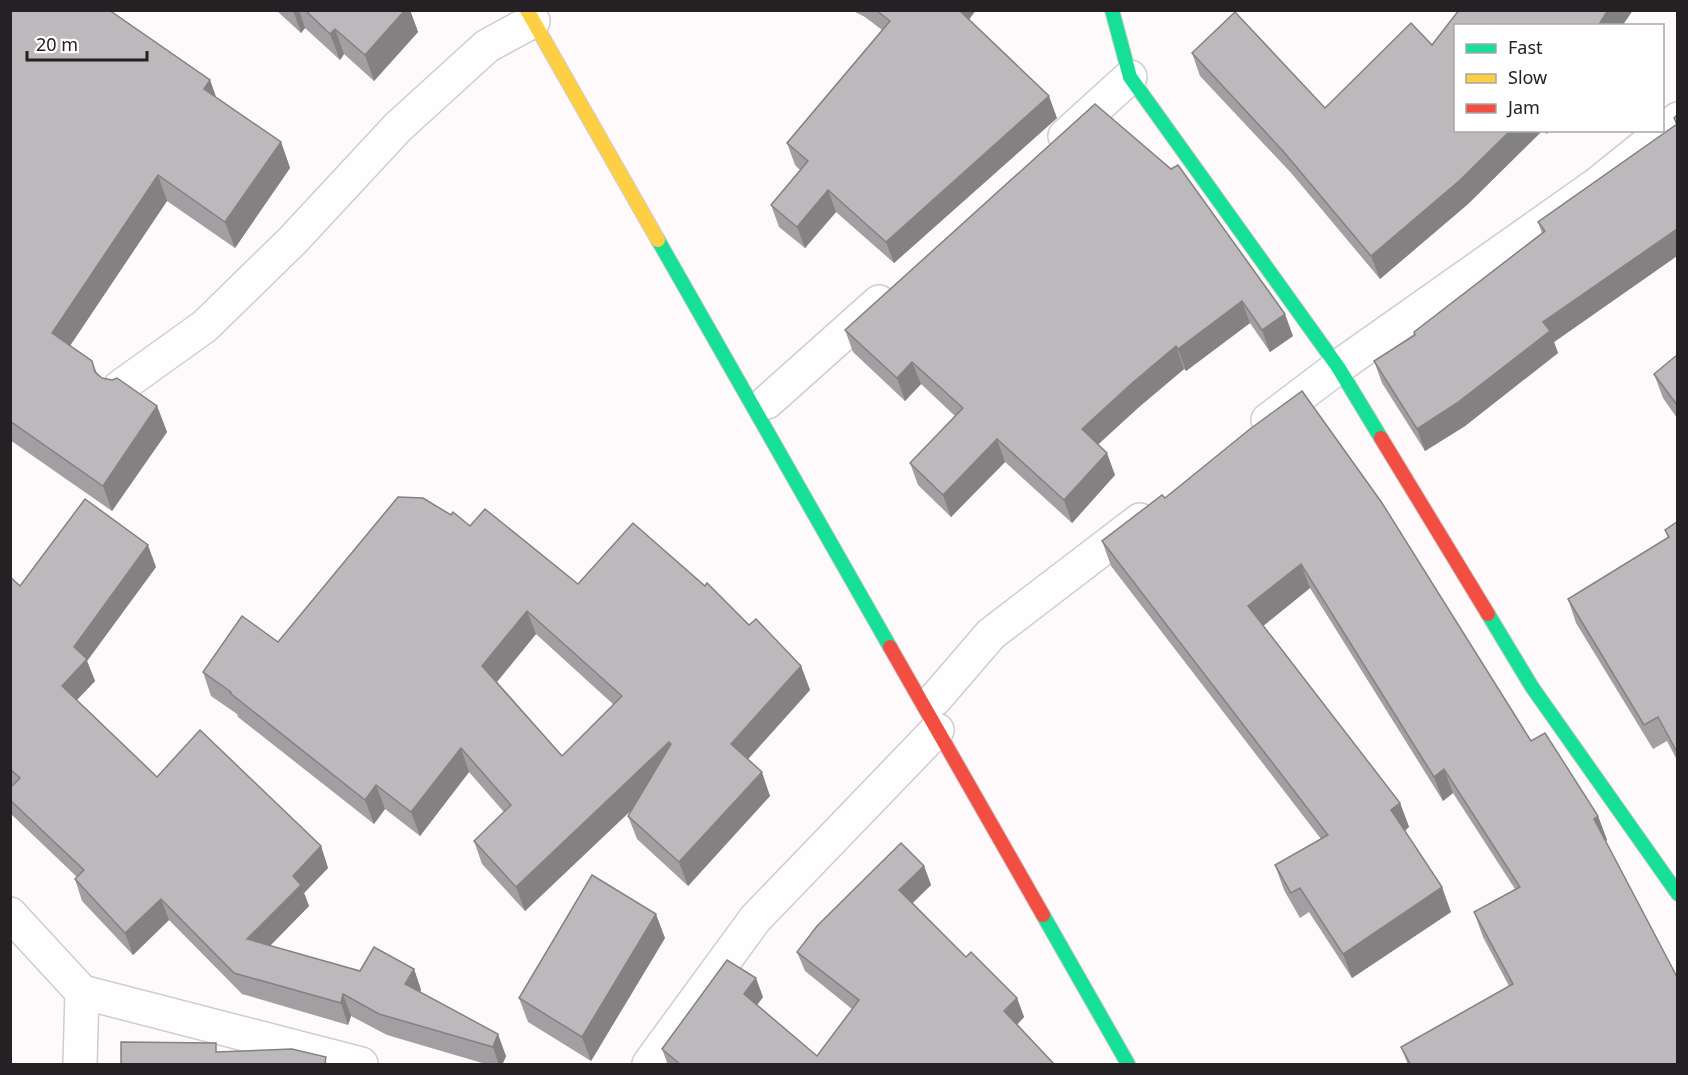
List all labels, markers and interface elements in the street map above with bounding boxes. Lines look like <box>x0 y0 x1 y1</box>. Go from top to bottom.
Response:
scale bar <box>27 24 147 62</box>
legend <box>1454 24 1664 132</box>
text: 20 m <box>36 32 78 56</box>
text: Fast <box>1508 35 1543 59</box>
text: Slow <box>1508 65 1547 89</box>
text: Jam <box>1506 95 1540 119</box>

